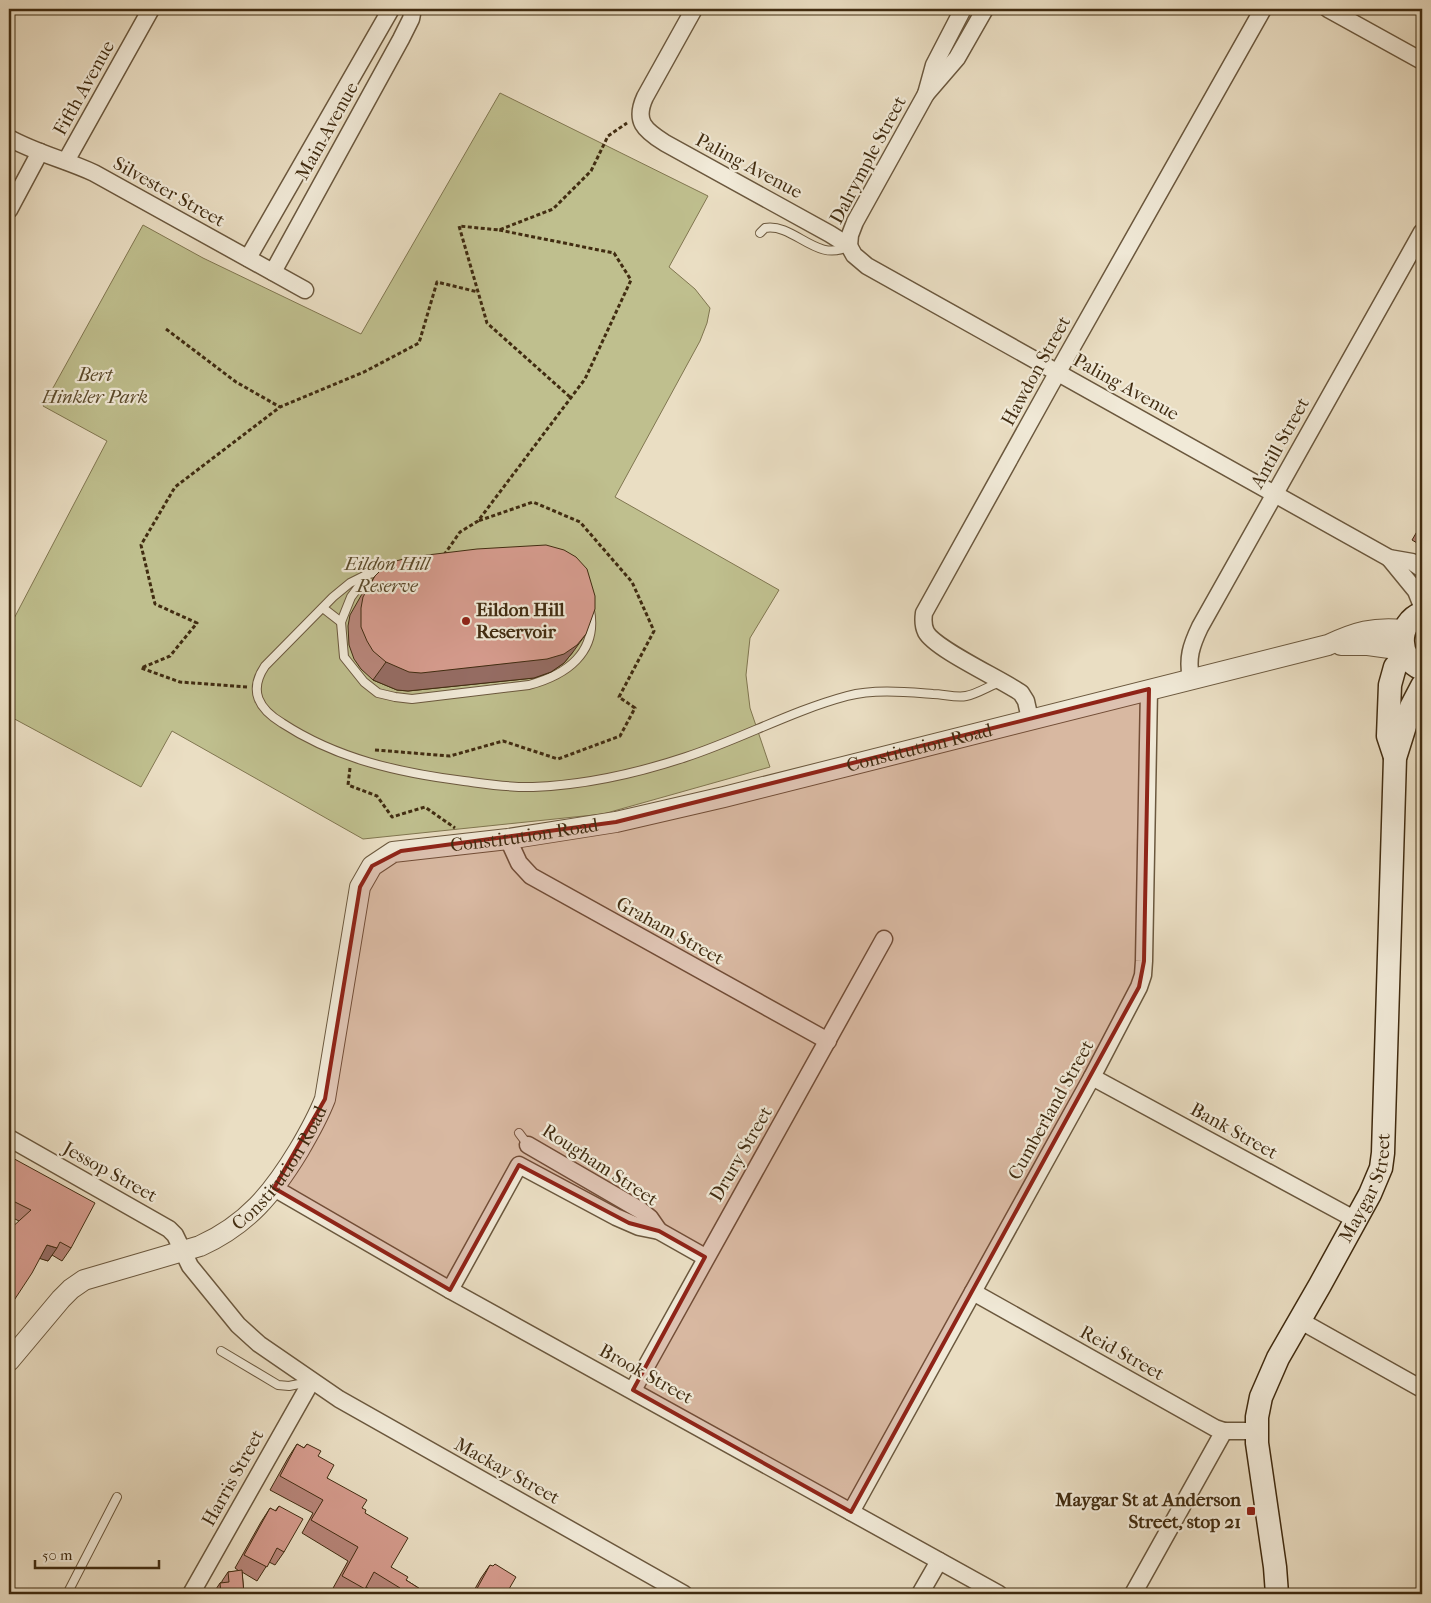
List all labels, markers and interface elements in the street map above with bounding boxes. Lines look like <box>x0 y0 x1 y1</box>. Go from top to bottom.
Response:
street label: Fifth Avenue <box>49 37 119 139</box>
street label: Main Avenue <box>291 78 363 184</box>
street label: Dalrymple Street <box>825 92 911 228</box>
street label: Paling Avenue <box>692 129 806 203</box>
street label: Silvester Street <box>109 152 229 232</box>
street label: Hawdon Street <box>997 312 1075 430</box>
street label: Paling Avenue <box>1069 349 1183 425</box>
park label: Bert Hinkler Park <box>41 364 148 408</box>
street label: Antill Street <box>1246 394 1314 493</box>
park label: Eildon Hill Reserve <box>344 553 432 597</box>
place label: Eildon Hill Reservoir <box>476 599 565 643</box>
marker: Eildon Hill Reservoir <box>460 615 472 627</box>
street label: Constitution Road <box>844 719 995 777</box>
street label: Constitution Road <box>449 814 601 856</box>
street label: Graham Street <box>612 892 728 970</box>
street label: Cumberland Street <box>1004 1036 1099 1184</box>
street label: Bank Street <box>1187 1098 1282 1164</box>
street label: Constitution Road <box>228 1102 332 1235</box>
street label: Drury Street <box>705 1102 777 1205</box>
street label: Rougham Street <box>538 1119 662 1211</box>
street label: Maygar Street <box>1334 1133 1395 1247</box>
street label: Jessop Street <box>57 1136 161 1207</box>
street label: Reid Street <box>1076 1321 1168 1385</box>
street label: Brook Street <box>595 1339 697 1409</box>
street label: Harris Street <box>197 1426 269 1530</box>
street label: Mackay Street <box>450 1433 564 1509</box>
place label: Maygar St at Anderson Street, stop 21 <box>1054 1489 1242 1533</box>
marker: Maygar St at Anderson Street, stop 21 <box>1245 1505 1257 1517</box>
scale bar <box>35 1538 159 1570</box>
text: 50 m <box>42 1546 73 1564</box>

